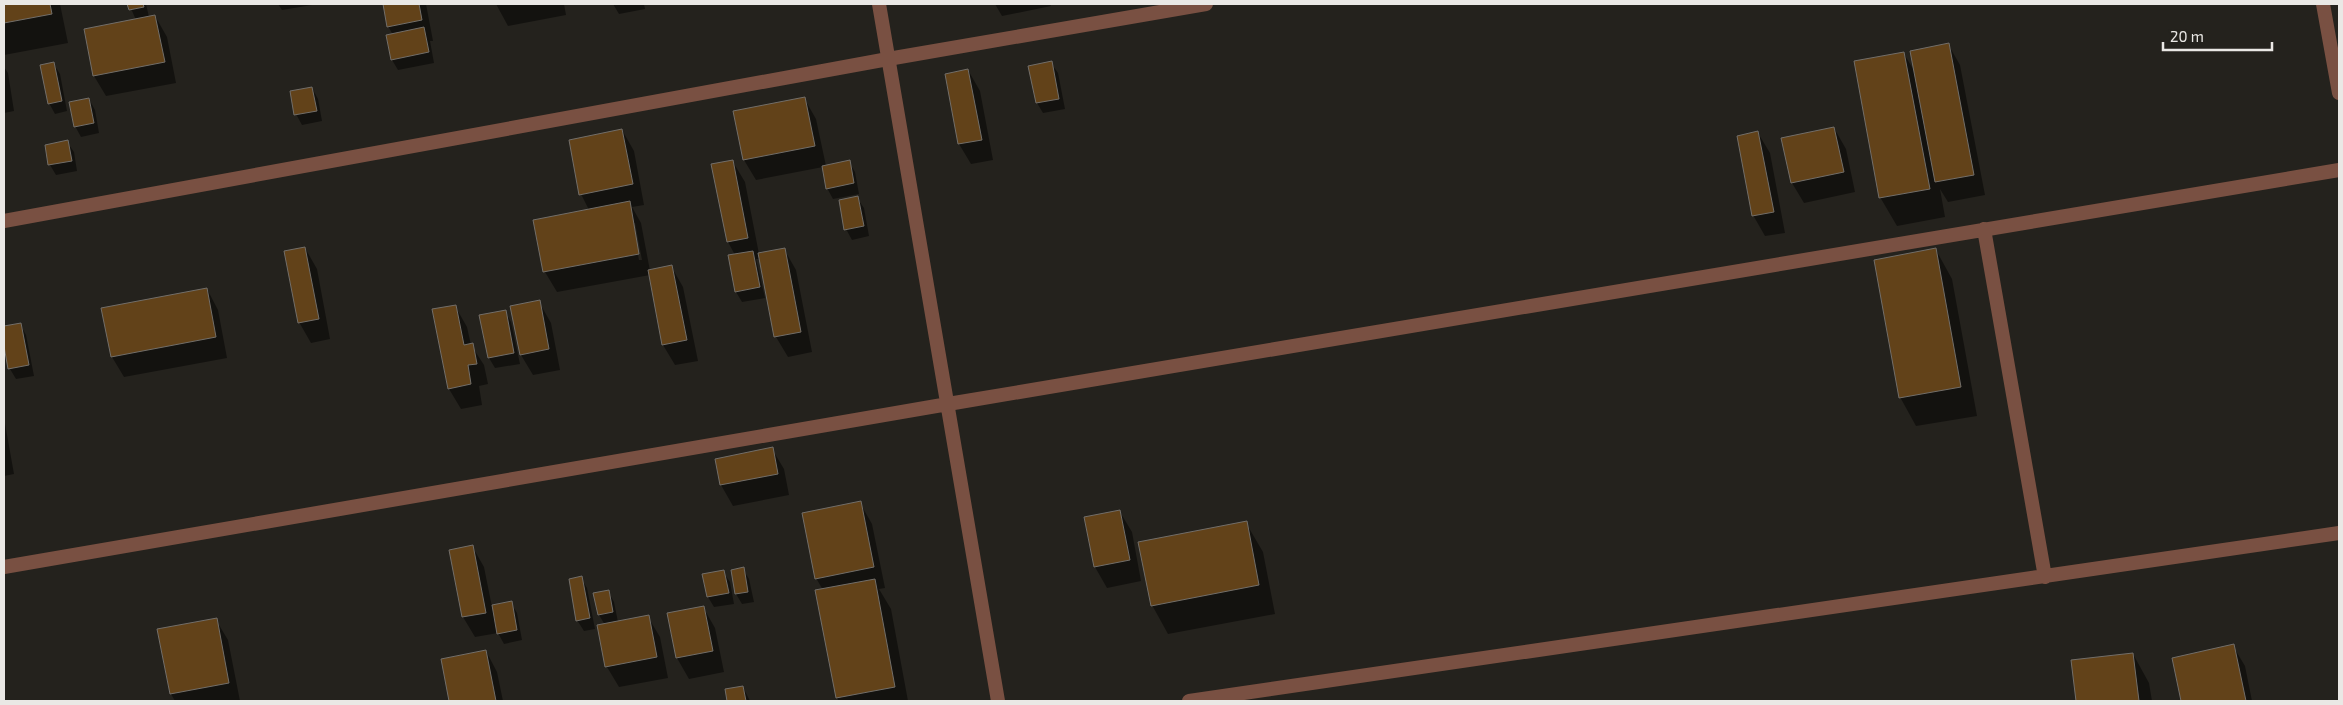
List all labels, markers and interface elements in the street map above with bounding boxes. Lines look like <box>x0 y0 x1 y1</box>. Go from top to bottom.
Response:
scale bar <box>2163 20 2272 52</box>
text: 20 m <box>2170 27 2204 45</box>

